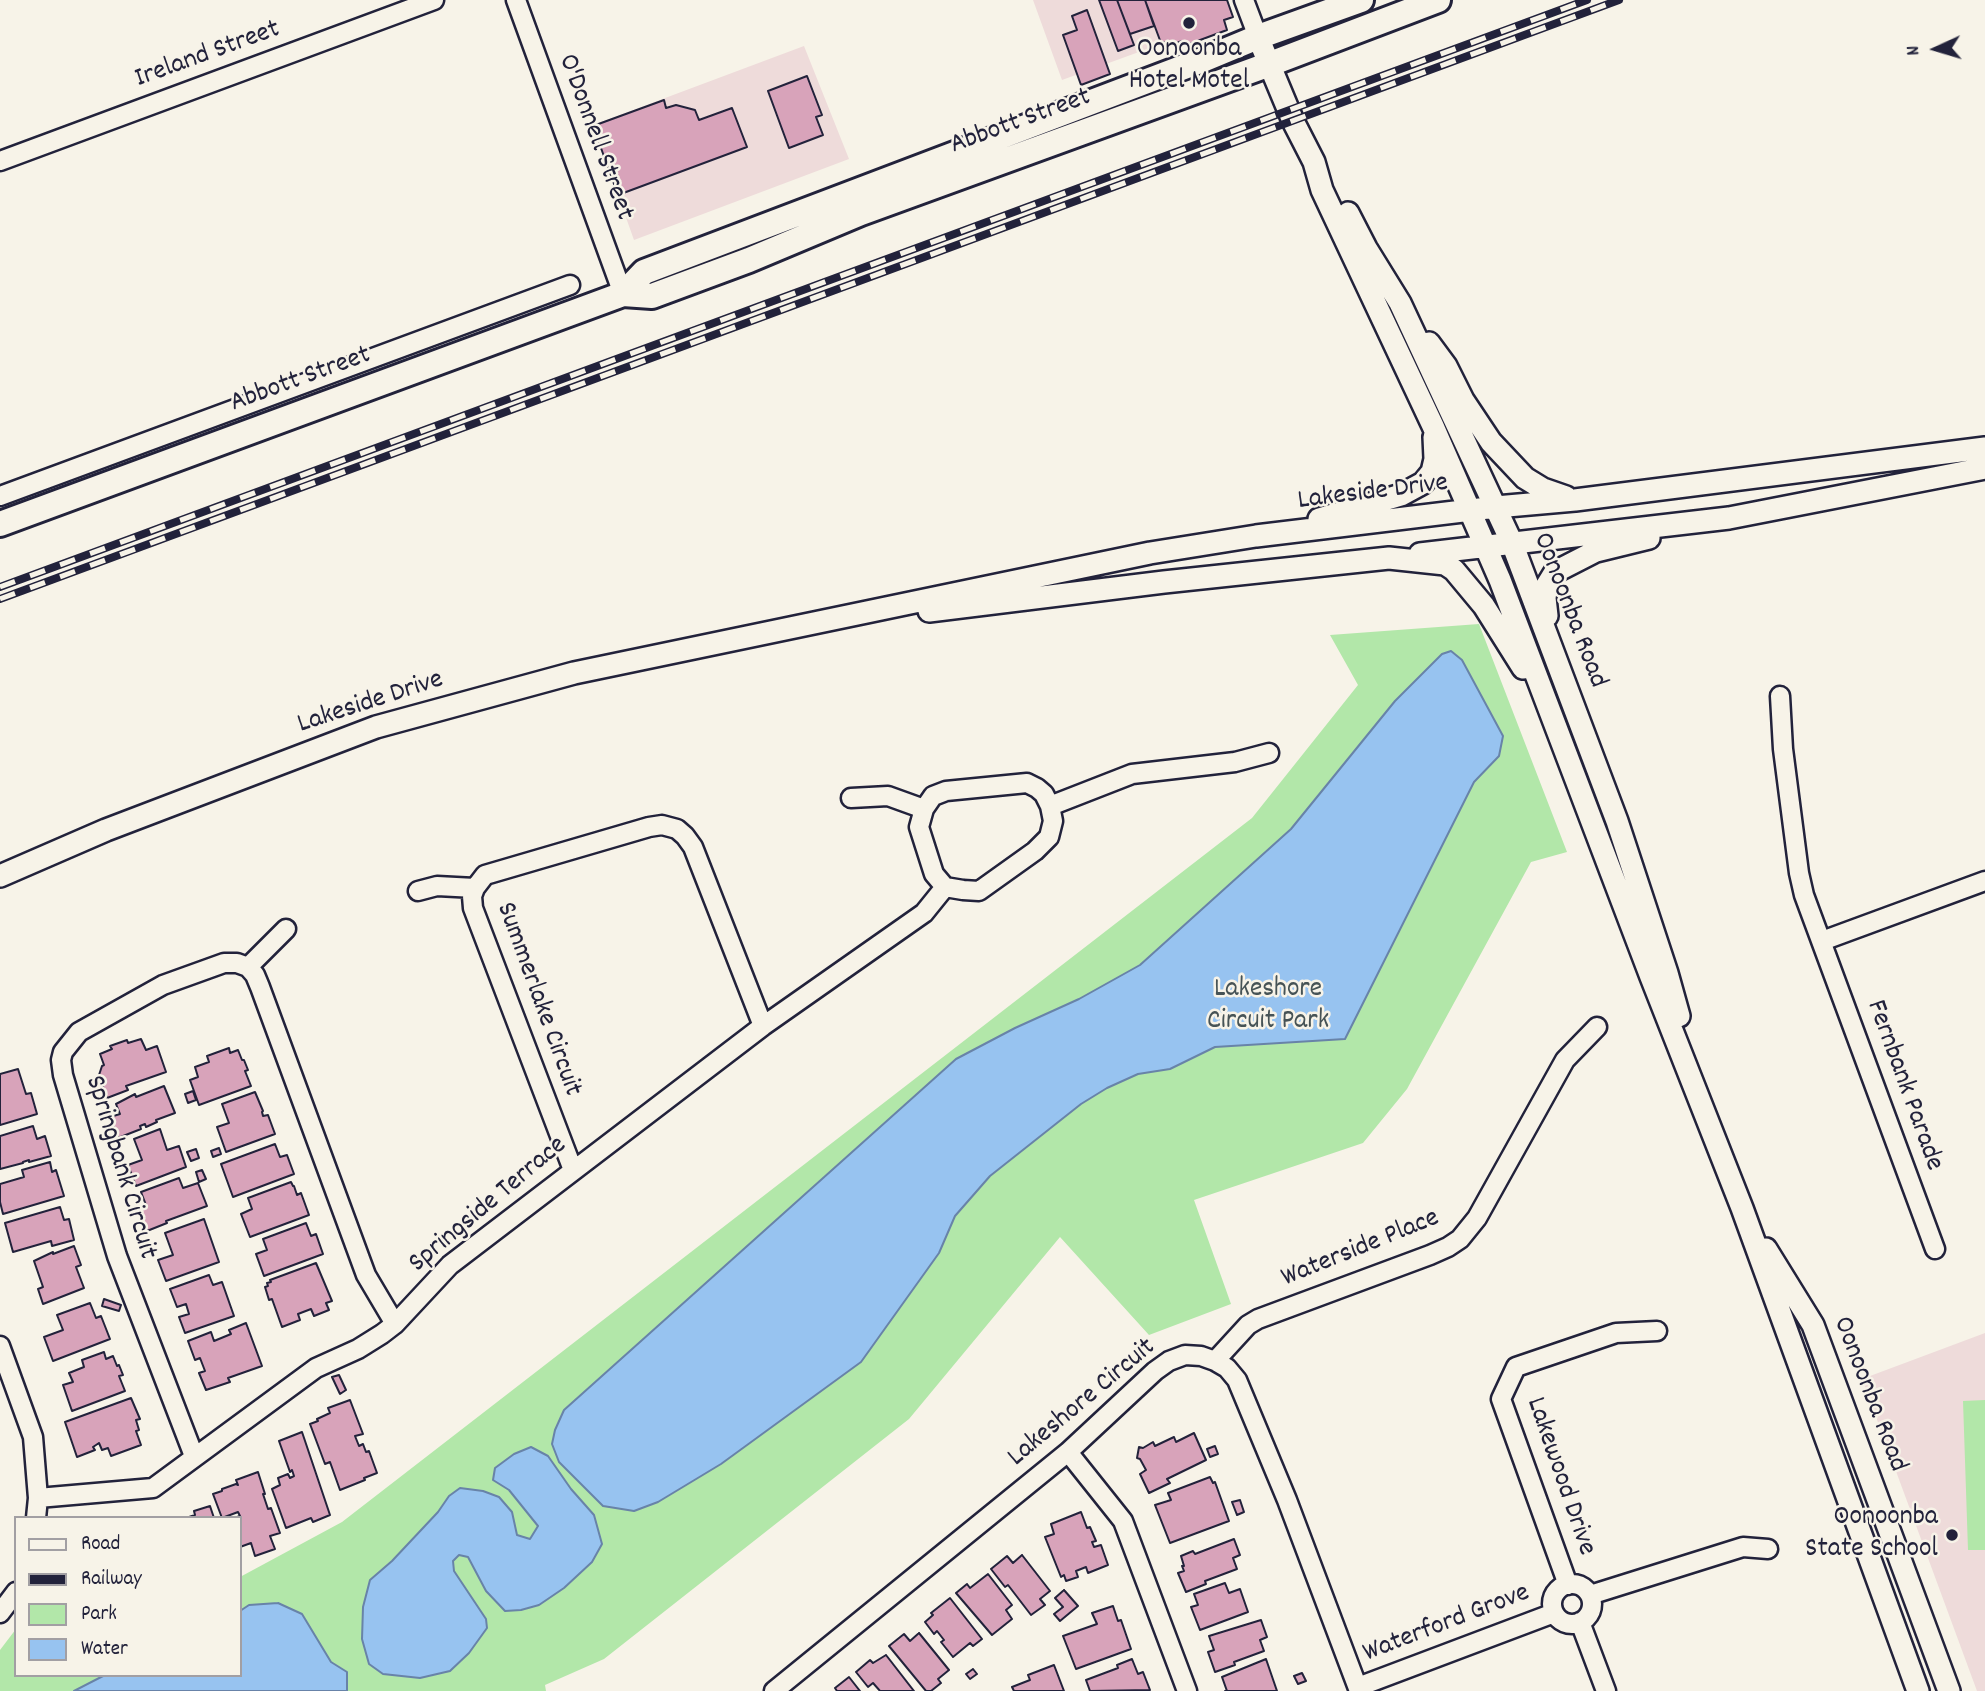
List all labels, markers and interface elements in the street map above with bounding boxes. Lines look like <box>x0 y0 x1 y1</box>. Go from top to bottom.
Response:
street label: Ireland Street <box>131 14 285 98</box>
north arrow <box>1901 14 1971 84</box>
marker: Oonoonba Hotel Motel <box>1181 15 1197 31</box>
place label: Oonoonba Hotel Motel <box>1129 34 1249 100</box>
text: N <box>1901 45 1928 56</box>
street label: O'Donnell Street <box>548 50 640 226</box>
street label: Abbott Street <box>946 82 1096 164</box>
street label: Abbott Street <box>226 340 376 422</box>
street label: Lakeside Drive <box>1296 468 1450 520</box>
street label: Oonoonba Road <box>1523 529 1613 693</box>
street label: Lakeside Drive <box>294 665 448 743</box>
street label: Summerlake Circuit <box>486 899 588 1101</box>
park label: Lakeshore Circuit Park <box>1207 974 1329 1040</box>
street label: Fernbank Parade <box>1857 996 1949 1176</box>
street label: Springbank Circuit <box>75 1072 163 1264</box>
street label: Springside Terrace <box>403 1130 575 1282</box>
street label: Waterside Place <box>1277 1203 1445 1297</box>
street label: Oonoonba Road <box>1823 1313 1913 1477</box>
street label: Lakeshore Circuit <box>1002 1332 1164 1476</box>
street label: Lakewood Drive <box>1516 1394 1602 1560</box>
place label: Oonoonba State School <box>1805 1502 1938 1568</box>
legend <box>14 1516 242 1677</box>
marker: Oonoonba State School <box>1944 1527 1960 1543</box>
text: Road <box>81 1530 120 1560</box>
text: Railway <box>81 1565 142 1595</box>
street label: Waterford Grove <box>1359 1578 1535 1672</box>
text: Park <box>81 1600 117 1630</box>
text: Water <box>81 1635 128 1665</box>

